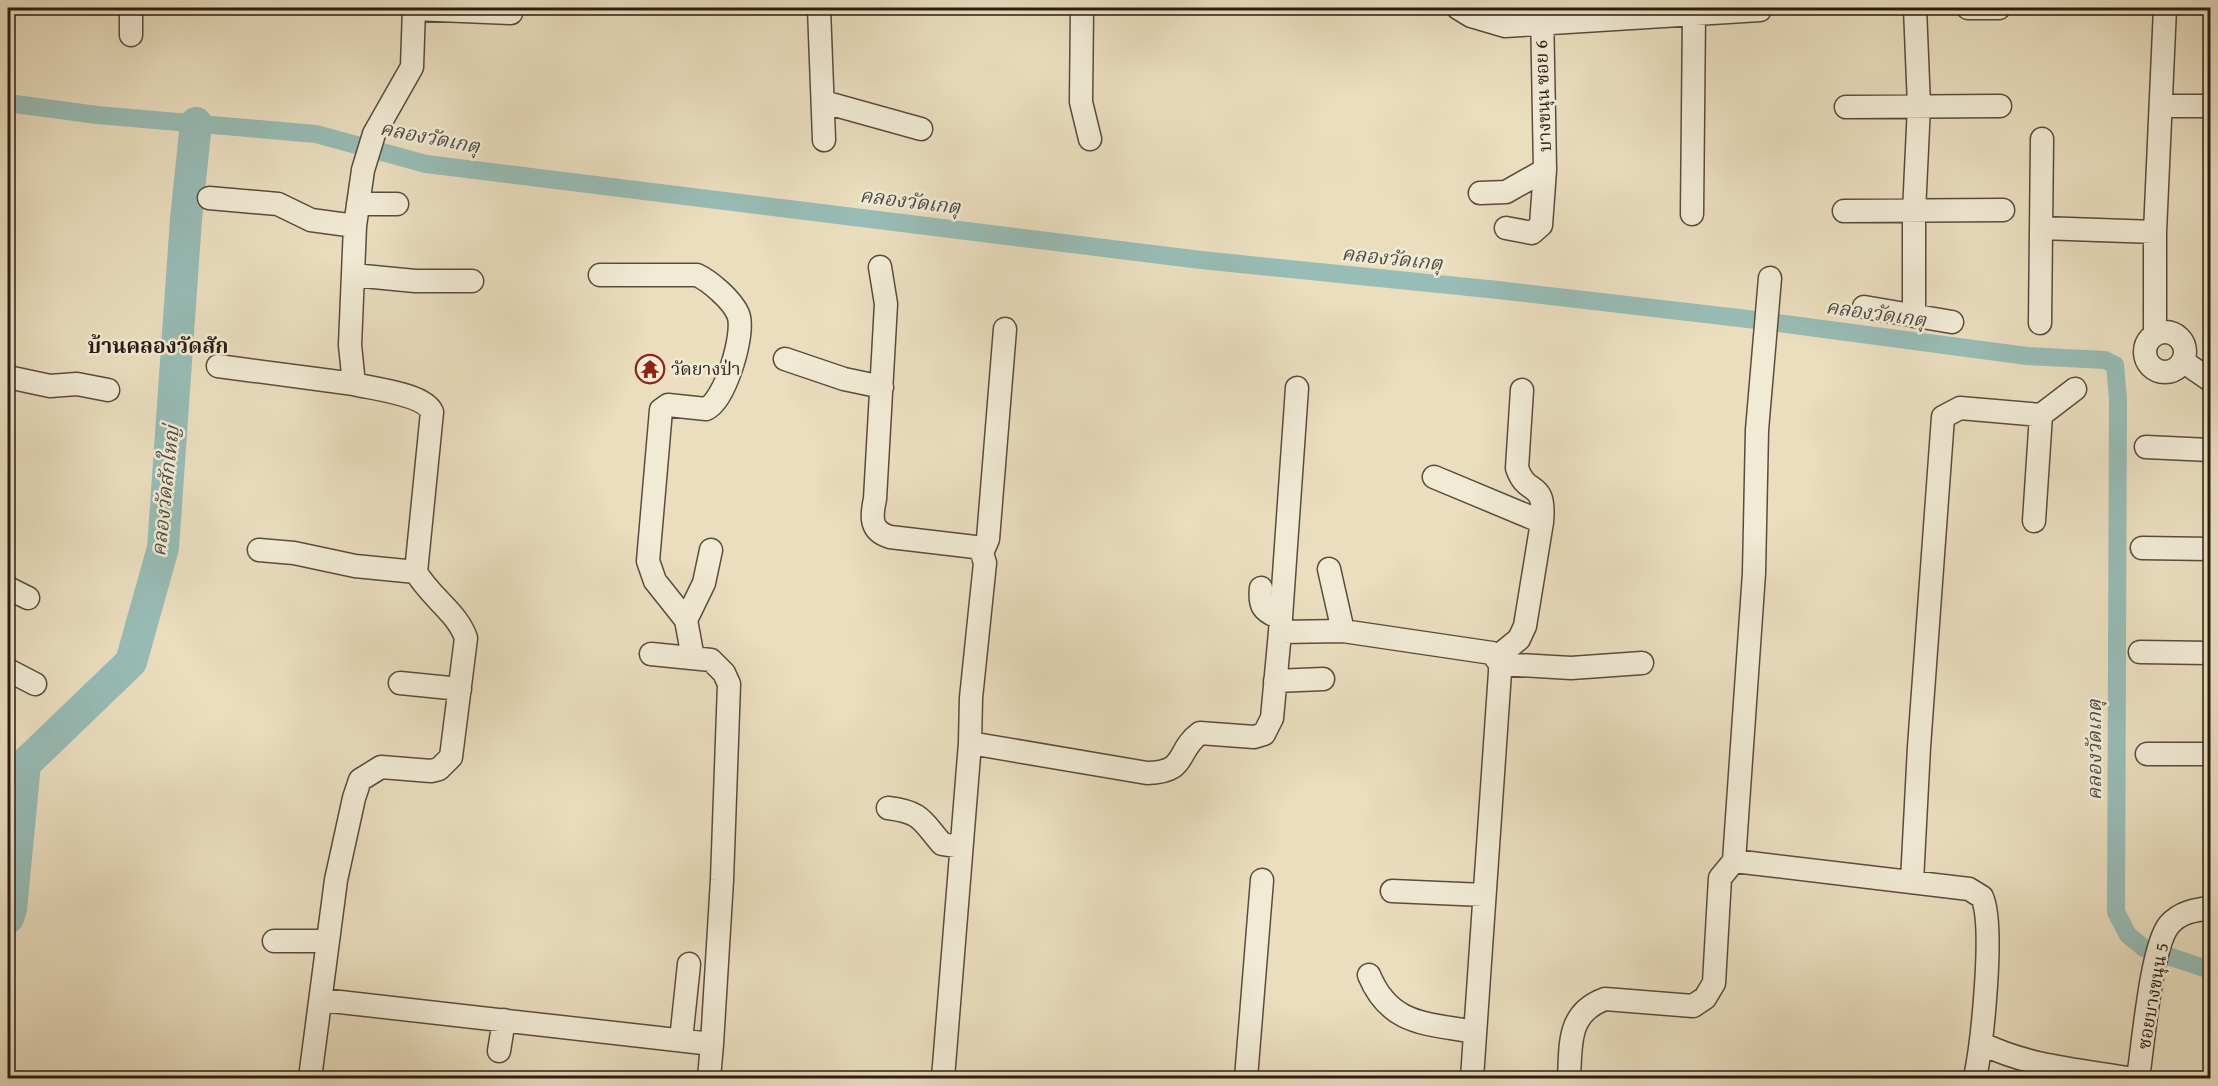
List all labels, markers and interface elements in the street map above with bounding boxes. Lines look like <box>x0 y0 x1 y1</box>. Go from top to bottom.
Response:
street label: บางขนุน ซอย 6 <box>1527 40 1558 152</box>
water label: คลองวัดเกตุ <box>378 113 484 161</box>
water label: คลองวัดเกตุ <box>858 180 963 221</box>
water label: คลองวัดเกตุ <box>1340 238 1445 277</box>
water label: คลองวัดเกตุ <box>1824 291 1929 334</box>
district label: บ้านคลองวัดสัก <box>87 330 229 361</box>
temple icon: วัดยางป่า <box>634 353 666 385</box>
place label: วัดยางป่า <box>671 355 741 382</box>
water label: คลองวัดสักใหญ่ <box>143 421 186 558</box>
water label: คลองวัดเกตุ <box>2079 698 2108 801</box>
street label: ซอยบางขนุน 5 <box>2130 940 2175 1051</box>

